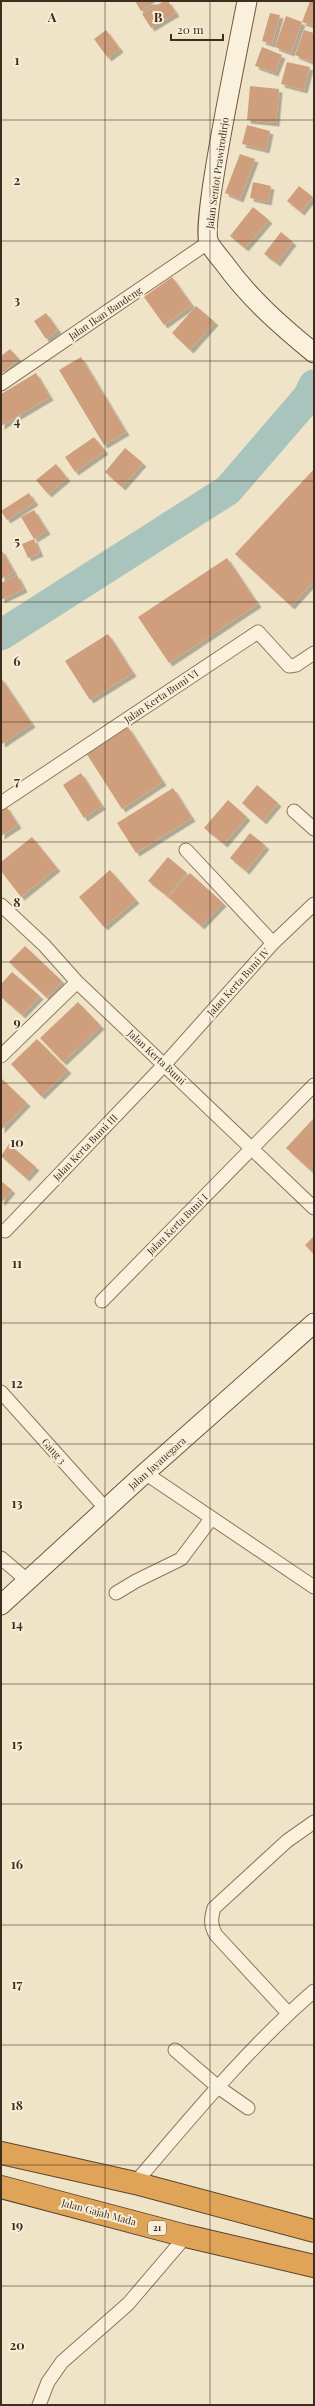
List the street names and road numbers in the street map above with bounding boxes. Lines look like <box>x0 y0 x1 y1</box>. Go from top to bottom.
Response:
street label: Jalan Sentot Prawirodirjo <box>202 116 232 231</box>
street label: Jalan Ikan Bandeng <box>65 283 145 343</box>
street label: Jalan Kerta Bumi VI <box>120 666 201 727</box>
street label: Jalan Kerta Bumi IV <box>203 944 273 1020</box>
street label: Jalan Kerta Bumi <box>124 1026 189 1088</box>
street label: Jalan Kerta Bumi III <box>49 1111 121 1184</box>
street label: Jalan Kerta Bumi I <box>143 1190 211 1258</box>
street label: Jalan Jayanegara <box>124 1433 189 1493</box>
street label: Gang 3 <box>39 1435 70 1467</box>
street label: Jalan Gajah Mada <box>59 2195 138 2229</box>
road number: 21 <box>148 2221 166 2235</box>

